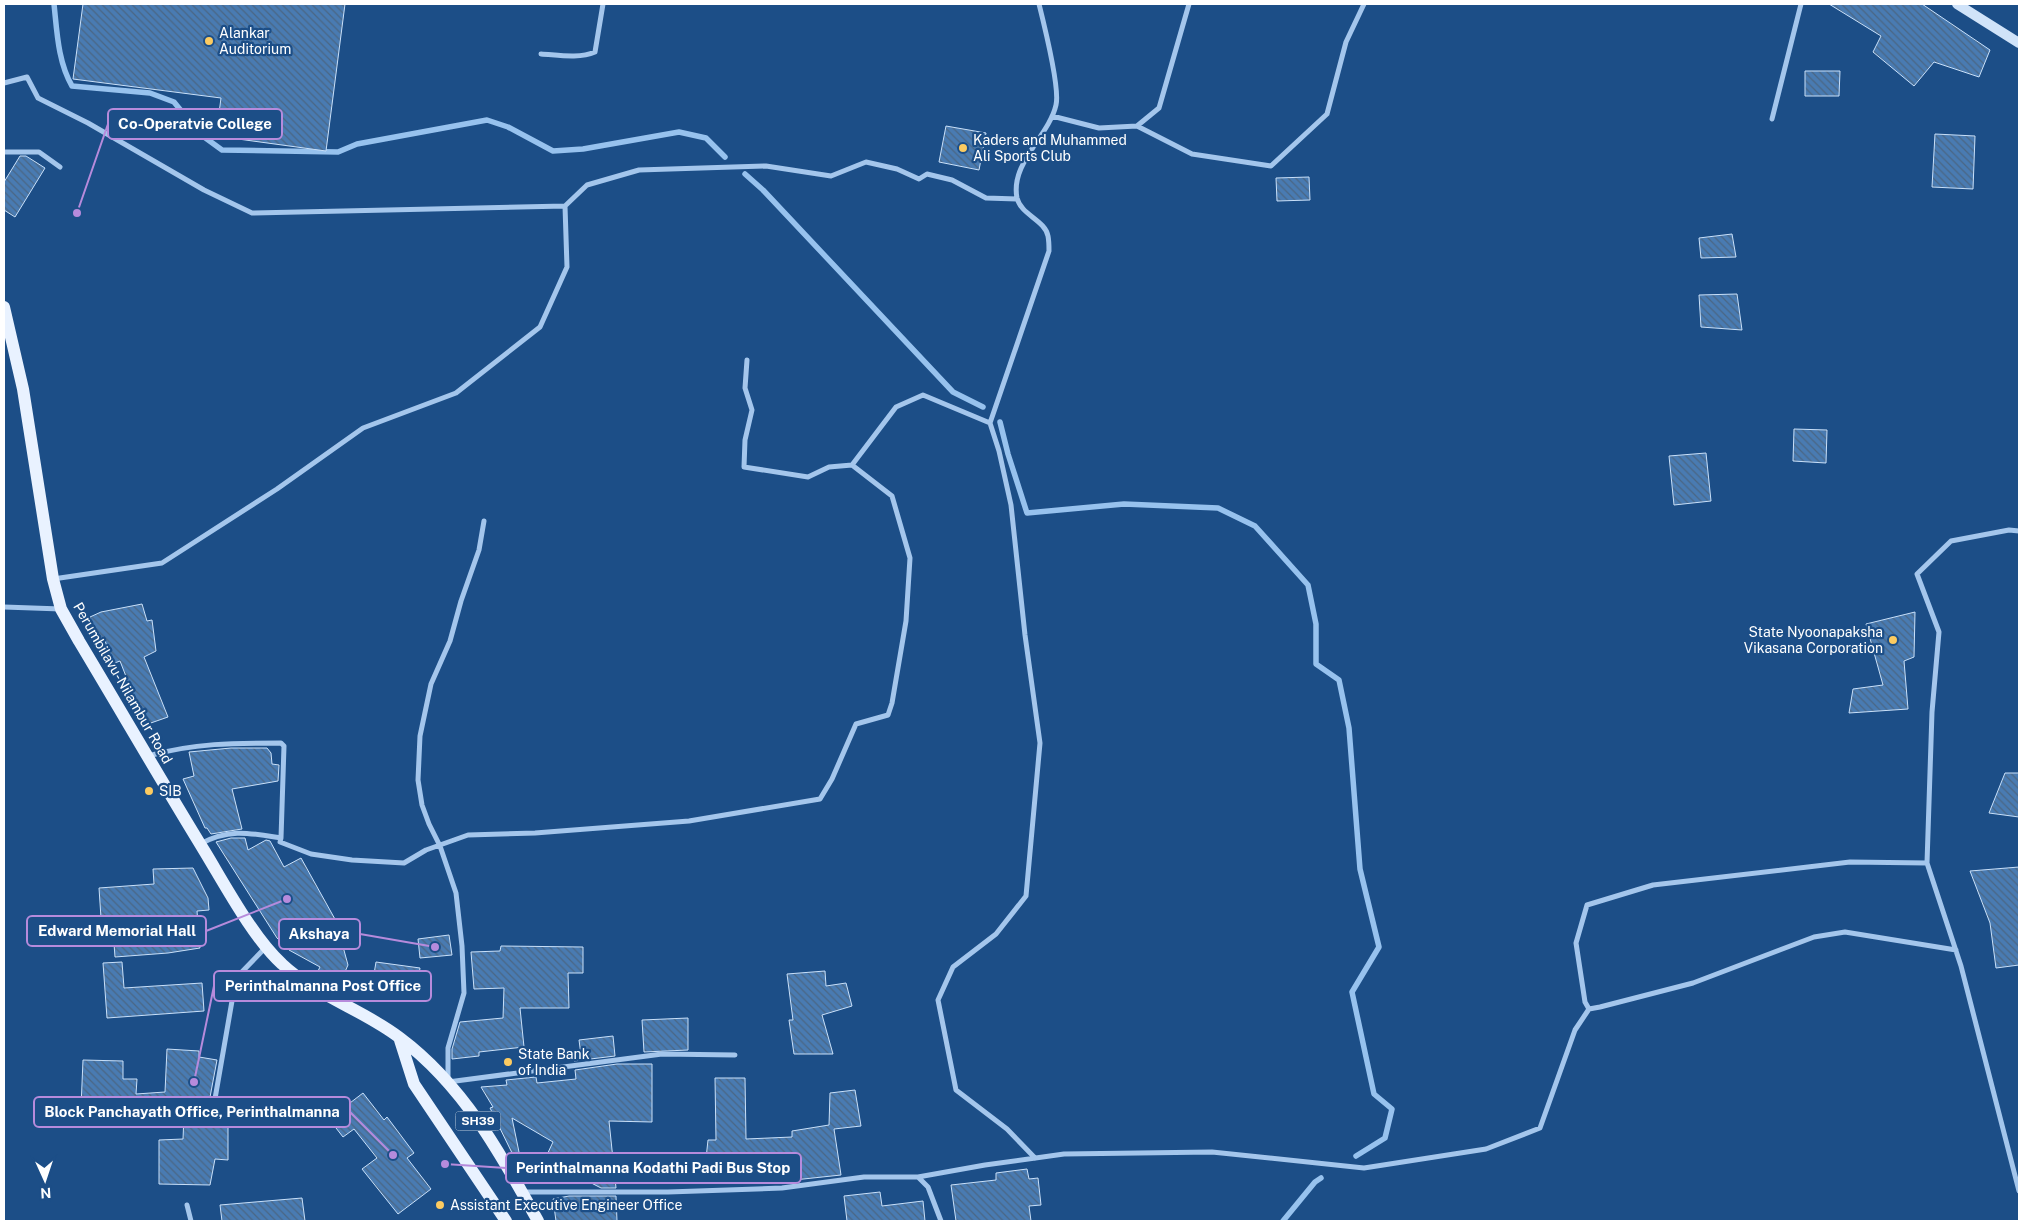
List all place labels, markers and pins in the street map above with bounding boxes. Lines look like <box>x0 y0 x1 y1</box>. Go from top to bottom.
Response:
place label: Alankar Auditorium <box>219 25 291 57</box>
marker: Alankar Auditorium <box>203 35 215 47</box>
callout: Co-Operatvie College <box>108 109 282 139</box>
place label: Kaders and Muhammed Ali Sports Club <box>973 132 1127 164</box>
marker: Kaders and Muhammed Ali Sports Club <box>957 142 969 154</box>
place label: State Nyoonapaksha Vikasana Corporation <box>1744 624 1883 656</box>
marker: State Nyoonapaksha Vikasana Corporation <box>1887 634 1899 646</box>
place label: SIB <box>159 783 182 799</box>
marker: SIB <box>143 785 155 797</box>
callout: Edward Memorial Hall <box>27 916 206 946</box>
callout: Akshaya <box>279 919 360 949</box>
callout: Perinthalmanna Post Office <box>214 971 431 1001</box>
place label: State Bank of India <box>518 1046 590 1078</box>
marker: State Bank of India <box>502 1056 514 1068</box>
callout: Block Panchayath Office, Perinthalmanna <box>34 1097 350 1127</box>
callout: Perinthalmanna Kodathi Padi Bus Stop <box>506 1153 801 1183</box>
place label: Assistant Executive Engineer Office <box>450 1197 683 1213</box>
marker: Assistant Executive Engineer Office <box>434 1199 446 1211</box>

